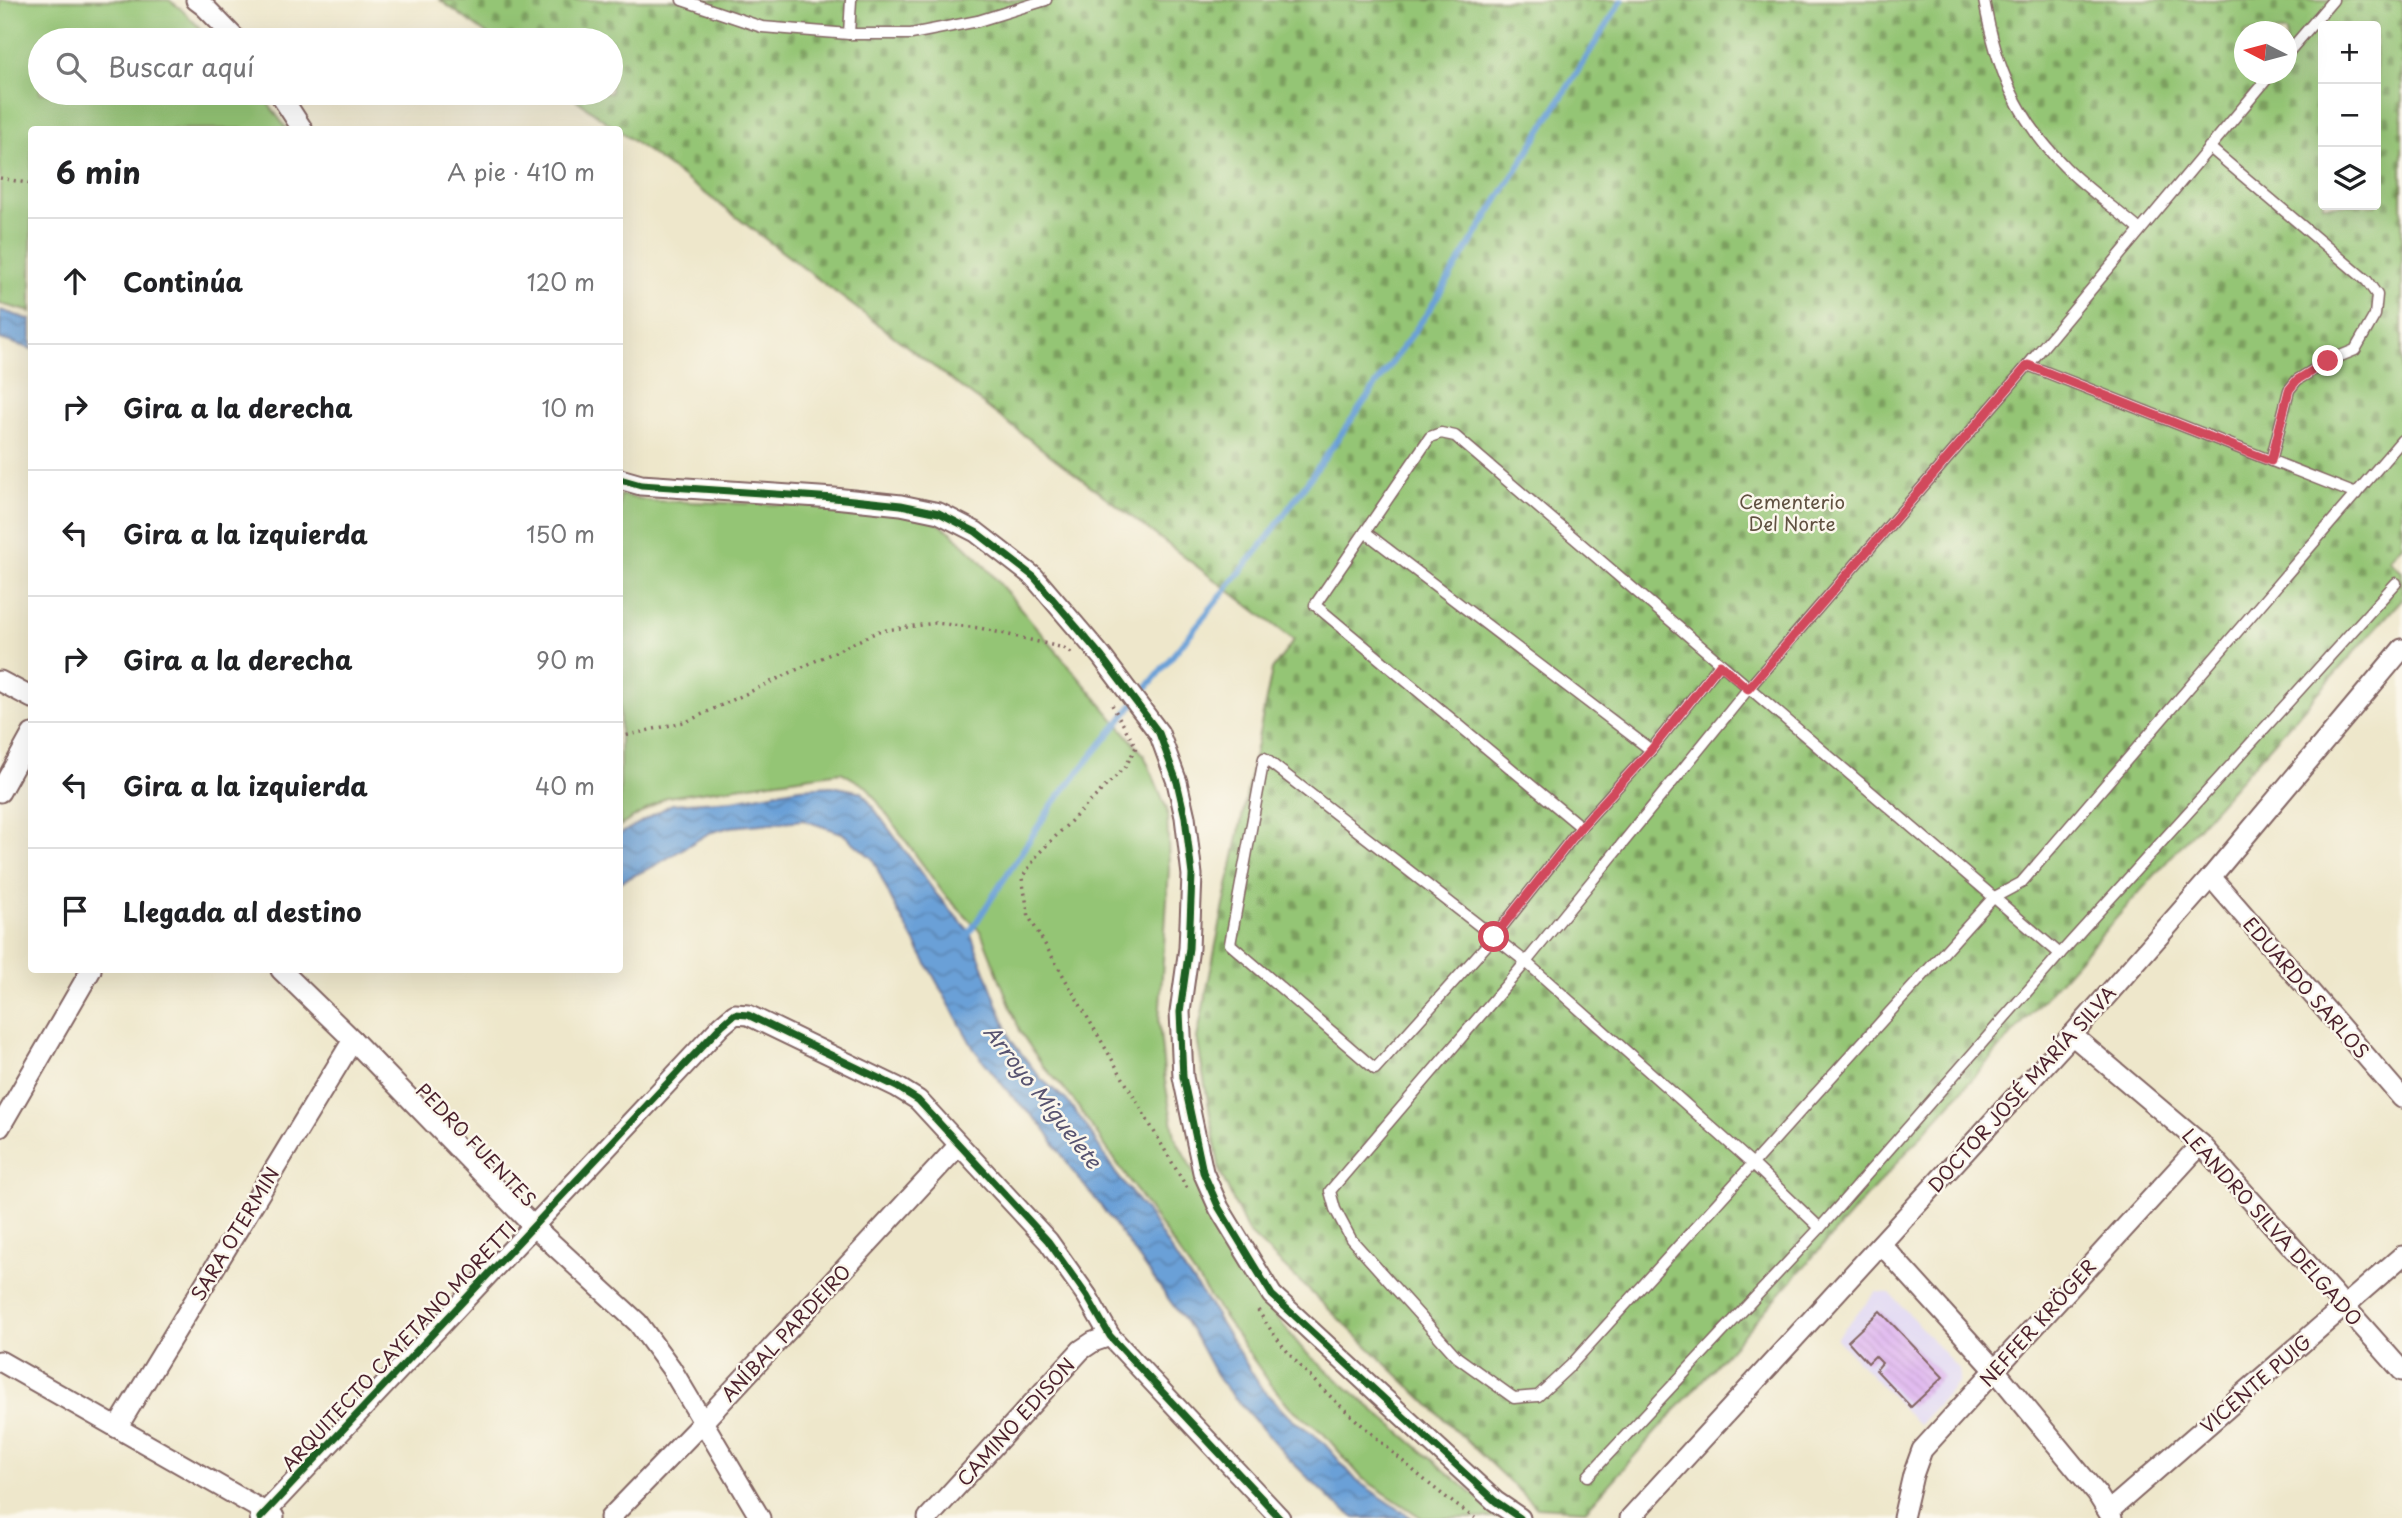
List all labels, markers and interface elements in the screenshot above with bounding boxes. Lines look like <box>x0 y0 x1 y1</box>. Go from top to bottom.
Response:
north arrow <box>2234 21 2297 84</box>
map controls <box>2318 21 2381 210</box>
button: + <box>2318 21 2381 84</box>
search box <box>28 28 623 105</box>
text: Buscar aquí <box>108 47 254 86</box>
icon: search <box>52 48 90 86</box>
button: − <box>2318 84 2381 147</box>
button: layers <box>2318 147 2381 210</box>
text: 6 min <box>56 149 141 194</box>
text: A pie · 410 m <box>447 154 595 189</box>
icon: ahead <box>56 262 94 300</box>
text: Continúa <box>123 262 243 301</box>
text: 120 m <box>527 264 595 299</box>
route end <box>2312 345 2343 376</box>
icon: right <box>56 388 94 426</box>
text: Gira a la derecha <box>123 388 353 427</box>
text: 10 m <box>541 390 595 425</box>
park label: Cementerio Del Norte <box>1739 487 1845 537</box>
icon: left <box>56 514 94 552</box>
text: Gira a la izquierda <box>123 514 368 553</box>
text: 150 m <box>526 516 595 551</box>
icon: right <box>56 640 94 678</box>
text: Gira a la derecha <box>123 640 353 679</box>
text: 90 m <box>536 642 595 677</box>
icon: left <box>56 766 94 804</box>
text: Gira a la izquierda <box>123 766 368 805</box>
text: 40 m <box>535 768 595 803</box>
icon: arrive <box>56 892 94 930</box>
text: Llegada al destino <box>123 892 362 931</box>
street label: EDUARDO SARLOS <box>2237 910 2376 1064</box>
route start <box>1478 921 1509 952</box>
street label: DOCTOR JOSÉ MARÍA SILVA <box>1921 979 2122 1198</box>
water label: Arroyo Miguelete <box>977 1017 1111 1176</box>
street label: PEDRO FUENTES <box>410 1076 543 1212</box>
street label: LEANDRO SILVA DELGADO <box>2176 1121 2369 1331</box>
street label: SARA OTERMIN <box>183 1161 285 1306</box>
street label: ARQUITECTO CAYETANO MORETTI <box>274 1214 522 1477</box>
street label: NEFFER KRÖGER <box>1972 1253 2102 1392</box>
street label: ANÍBAL PARDEIRO <box>714 1257 856 1407</box>
street label: VICENTE PUIG <box>2194 1327 2317 1439</box>
street label: CAMINO EDISON <box>950 1351 1081 1492</box>

